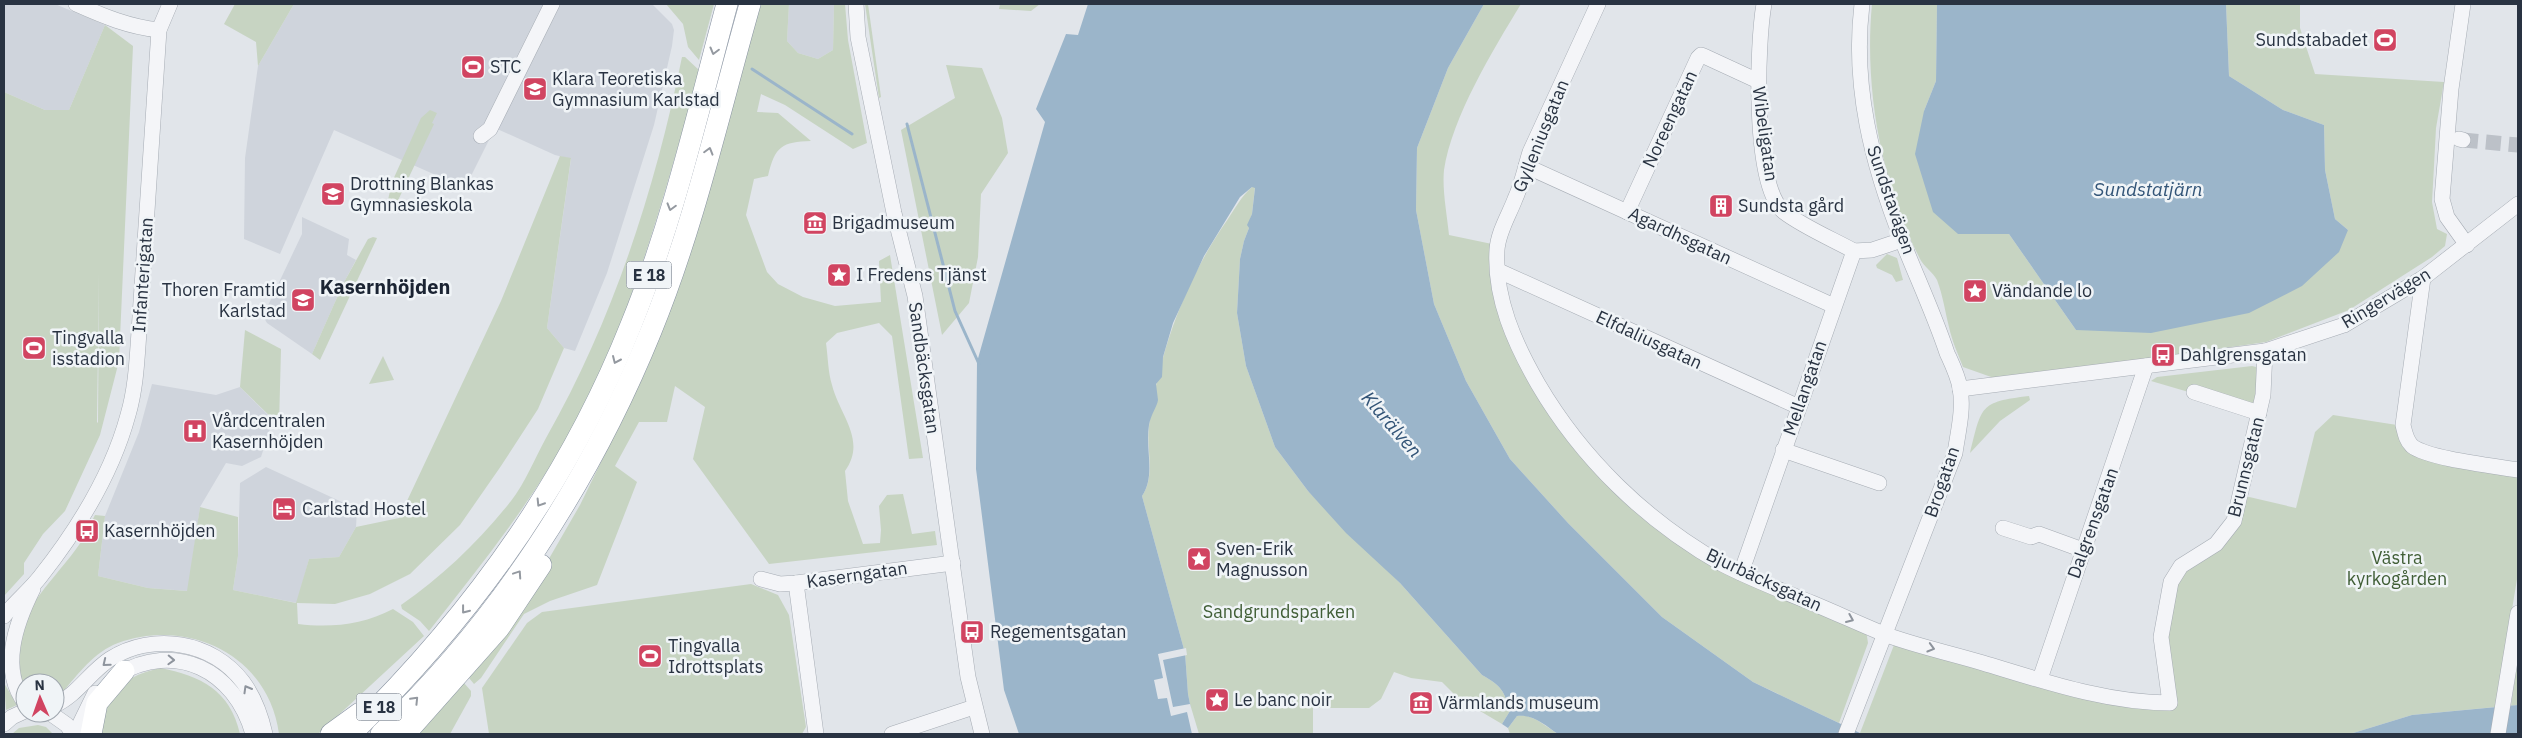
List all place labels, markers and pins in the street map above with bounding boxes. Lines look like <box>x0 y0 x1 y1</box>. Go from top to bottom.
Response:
sports icon: Sundstabadet <box>2372 27 2398 53</box>
place label: Sundstabadet <box>2255 28 2368 51</box>
sports icon: STC <box>460 54 486 80</box>
place label: STC <box>490 55 521 78</box>
place label: Klara Teoretiska Gymnasium Karlstad <box>552 67 720 111</box>
school or university icon: Klara Teoretiska Gymnasium Karlstad <box>522 76 548 102</box>
place label: Drottning Blankas Gymnasieskola <box>350 172 494 216</box>
school or university icon: Drottning Blankas Gymnasieskola <box>320 181 346 207</box>
building icon: Sundsta gård <box>1708 193 1734 219</box>
place label: Sundsta gård <box>1738 194 1844 217</box>
museum icon: Brigadmuseum <box>802 210 828 236</box>
place label: Brigadmuseum <box>832 211 955 234</box>
place icon: I Fredens Tjänst <box>826 262 852 288</box>
place label: I Fredens Tjänst <box>856 263 987 286</box>
place label: Thoren Framtid Karlstad <box>162 278 286 322</box>
place icon: Vändande lo <box>1962 278 1988 304</box>
place label: Vändande lo <box>1992 279 2092 302</box>
school or university icon: Thoren Framtid Karlstad <box>290 287 316 313</box>
place label: Tingvalla isstadion <box>52 326 125 370</box>
sports icon: Tingvalla isstadion <box>21 335 47 361</box>
bus stop icon: Dahlgrensgatan <box>2150 342 2176 368</box>
place label: Dahlgrensgatan <box>2180 343 2307 366</box>
place label: Vårdcentralen Kasernhöjden <box>212 409 326 453</box>
hospital icon: Vårdcentralen Kasernhöjden <box>182 418 208 444</box>
hotel icon: Carlstad Hostel <box>271 496 297 522</box>
place label: Carlstad Hostel <box>302 497 426 520</box>
bus stop icon: Kasernhöjden <box>74 518 100 544</box>
place label: Kasernhöjden <box>104 519 216 542</box>
place label: Sven-Erik Magnusson <box>1216 537 1308 581</box>
place icon: Sven-Erik Magnusson <box>1186 546 1212 572</box>
bus stop icon: Regementsgatan <box>959 619 985 645</box>
place label: Regementsgatan <box>990 620 1126 643</box>
place label: Tingvalla Idrottsplats <box>668 634 763 678</box>
sports icon: Tingvalla Idrottsplats <box>637 643 663 669</box>
place icon: Le banc noir <box>1204 687 1230 713</box>
place label: Le banc noir <box>1234 688 1332 711</box>
museum icon: Värmlands museum <box>1408 690 1434 716</box>
place label: Värmlands museum <box>1438 691 1599 714</box>

